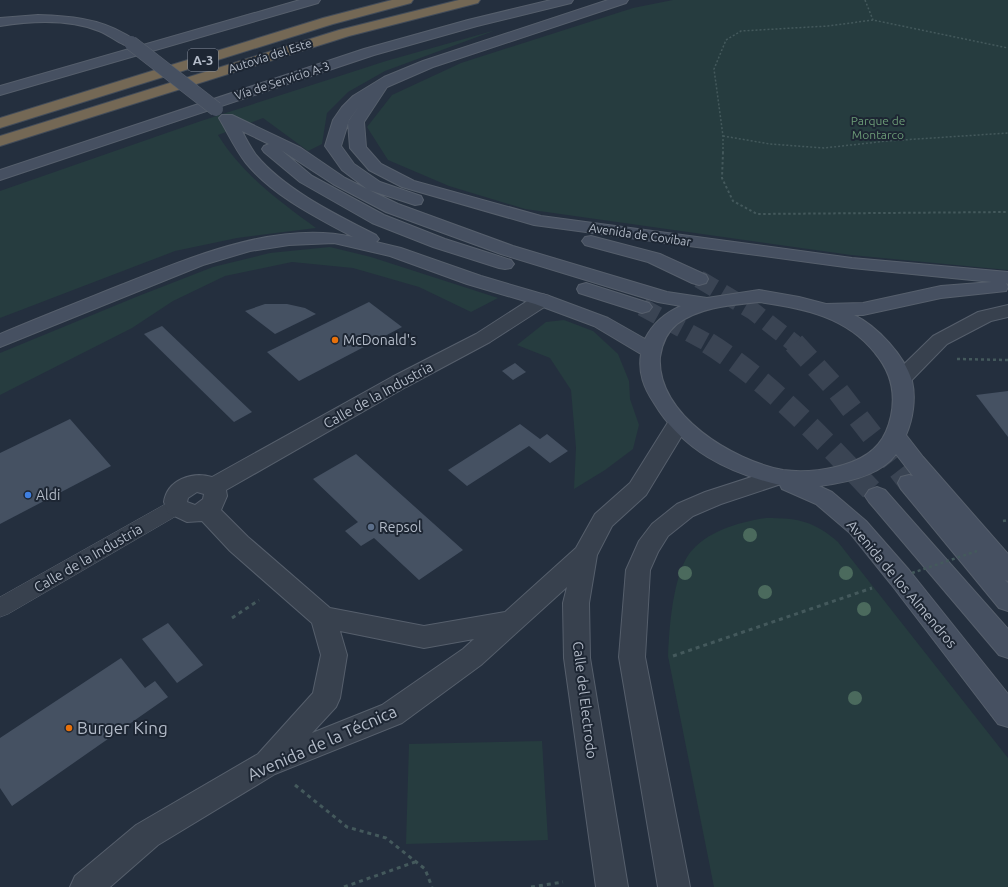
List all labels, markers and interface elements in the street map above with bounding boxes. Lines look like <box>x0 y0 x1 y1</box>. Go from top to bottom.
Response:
street label: Autovía del Este <box>227 36 313 75</box>
road number: A-3 <box>188 49 218 71</box>
street label: Vía de Servicio A-3 <box>233 59 331 102</box>
park label: Parque de Montarco <box>851 114 905 141</box>
street label: Avenida de Covibar <box>588 221 692 248</box>
place label: McDonald's <box>343 332 416 348</box>
marker: McDonald's <box>330 335 340 345</box>
street label: Calle de la Industria <box>321 358 435 432</box>
place label: Aldi <box>36 487 60 503</box>
marker: Aldi <box>23 490 33 500</box>
street label: Avenida de los Almendros <box>844 517 960 651</box>
place label: Repsol <box>379 519 422 535</box>
street label: Calle de la Industria <box>31 520 145 596</box>
marker: Repsol <box>366 522 376 532</box>
street label: Calle del Electrodo <box>570 640 600 760</box>
street label: Avenida de la Técnica <box>244 701 399 784</box>
place label: Burger King <box>77 718 168 737</box>
marker: Burger King <box>64 723 74 733</box>

